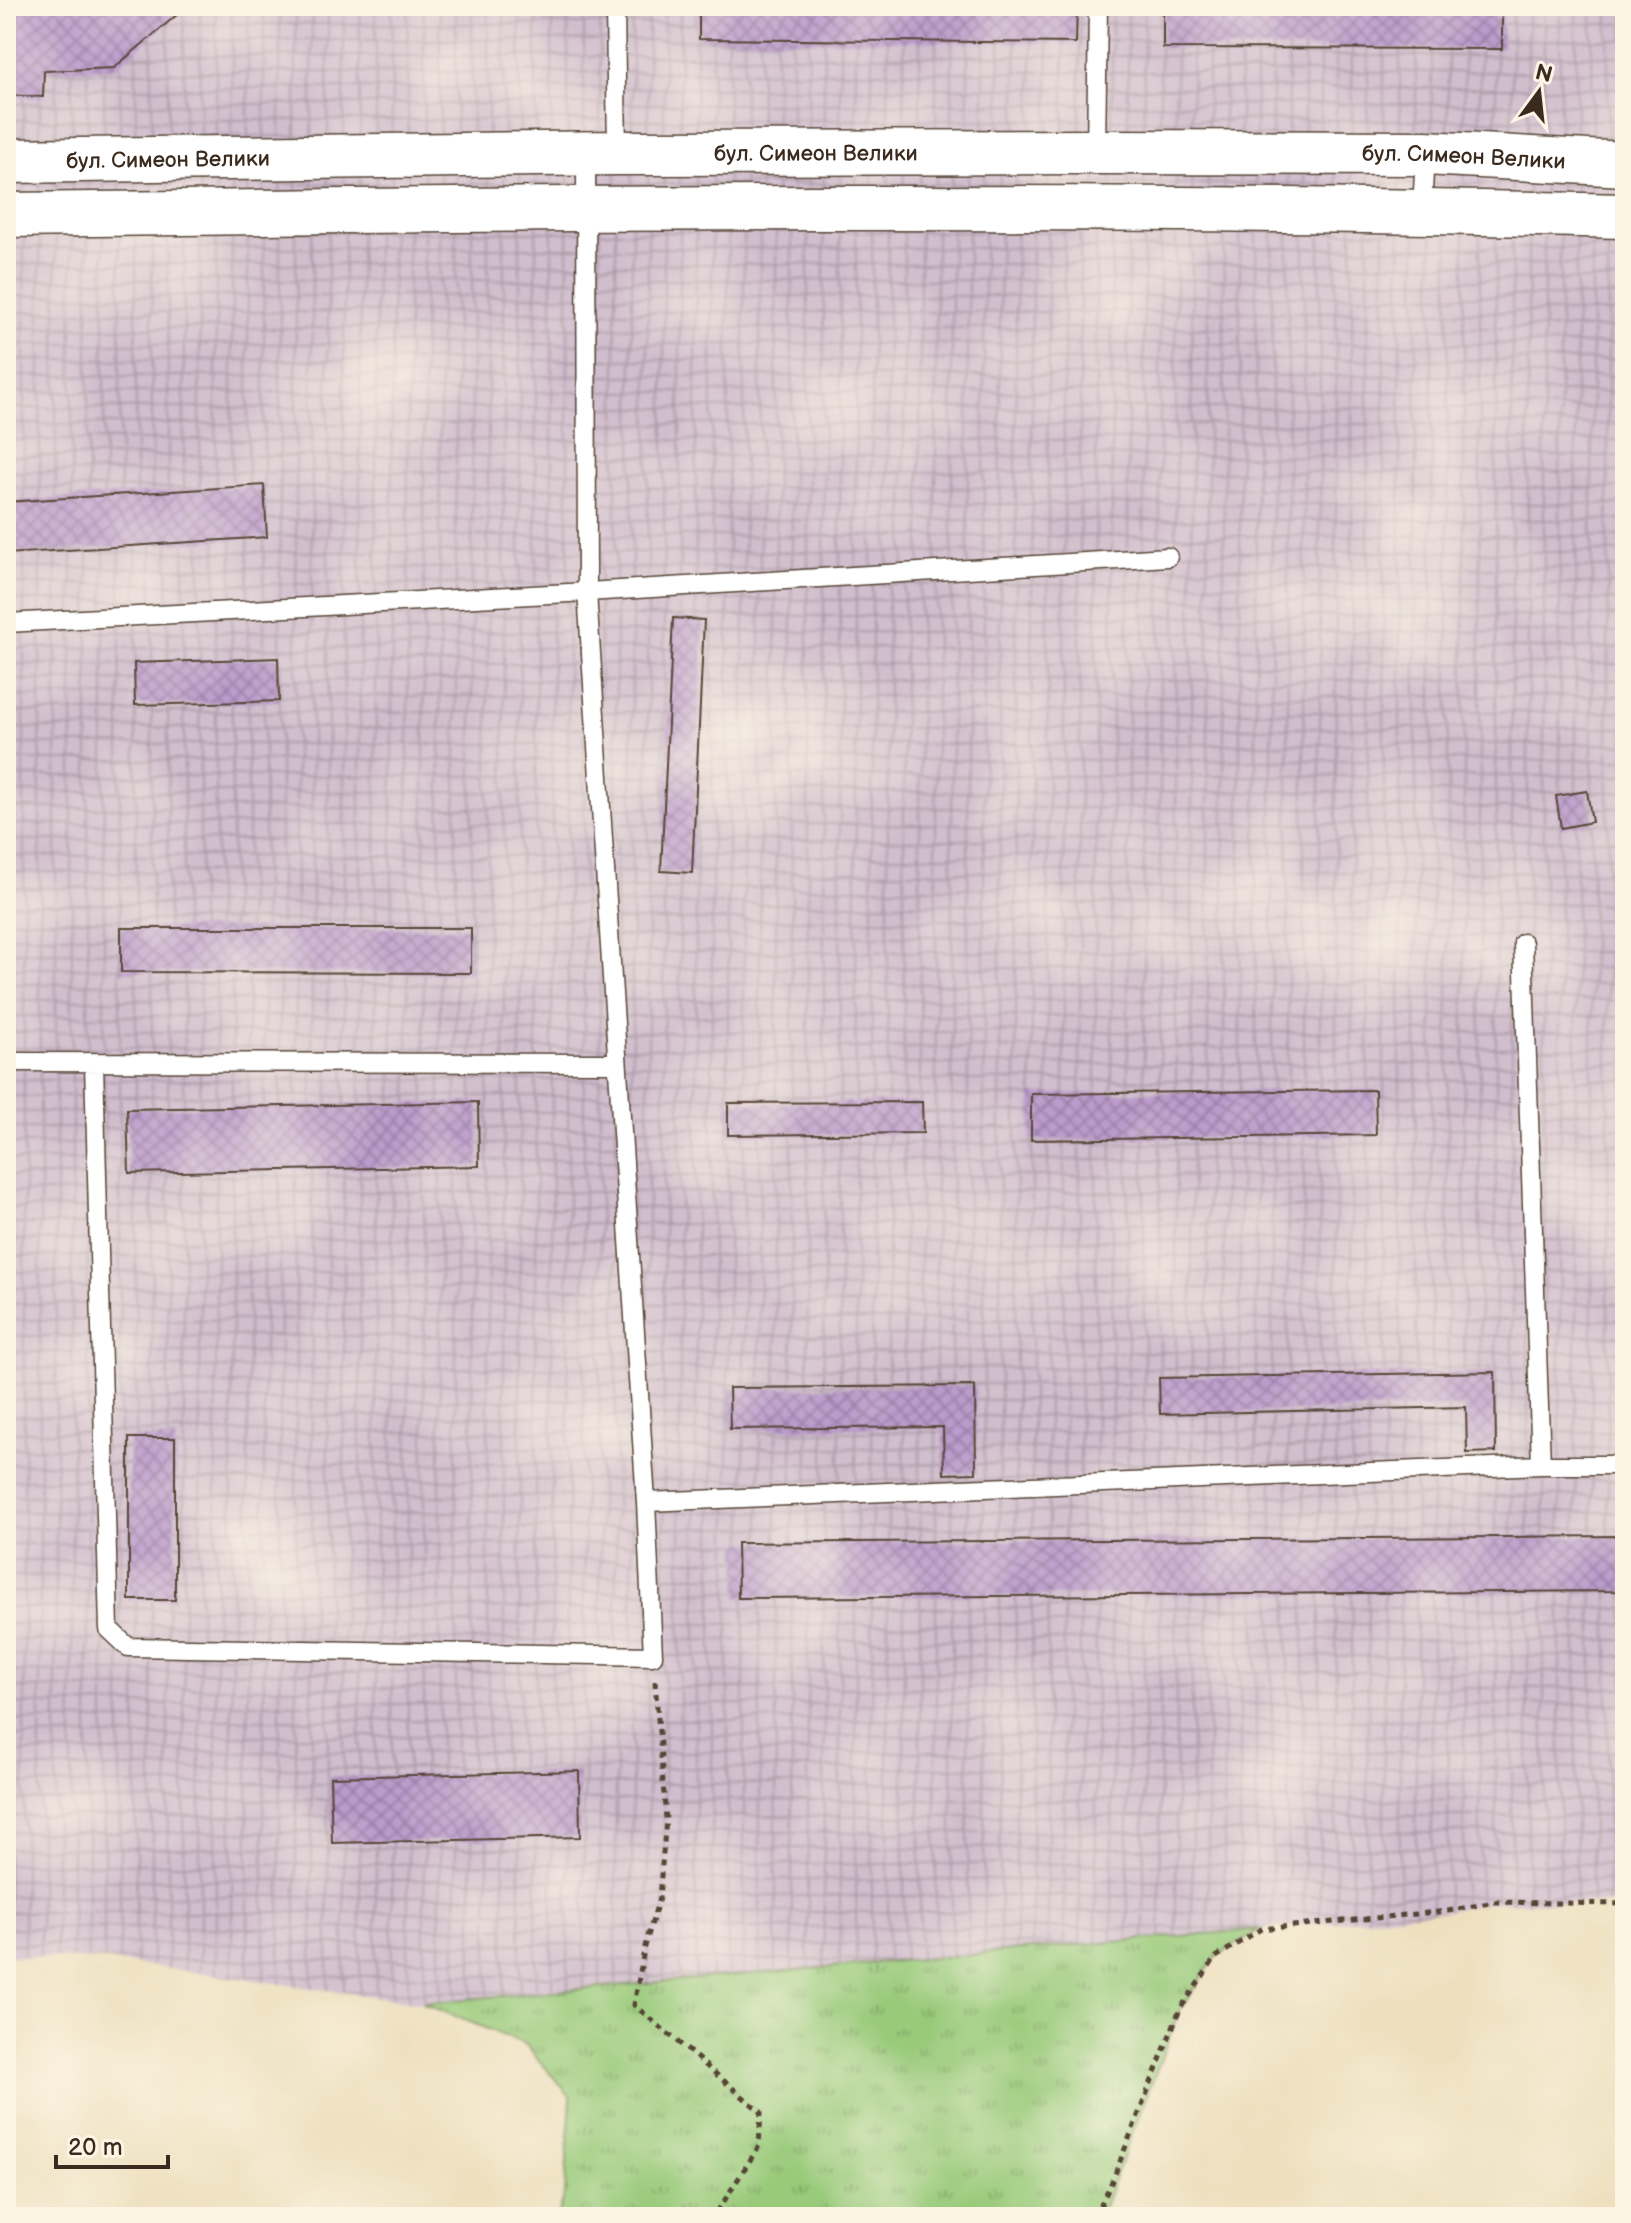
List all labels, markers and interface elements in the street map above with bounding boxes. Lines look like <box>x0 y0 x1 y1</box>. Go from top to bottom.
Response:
north arrow <box>1499 52 1579 132</box>
text: N <box>1532 59 1555 89</box>
street label: бул. Симеон Велики <box>714 140 918 168</box>
street label: бул. Симеон Велики <box>1362 141 1566 176</box>
street label: бул. Симеон Велики <box>66 146 270 175</box>
scale bar <box>56 2119 168 2169</box>
text: 20 m <box>68 2133 123 2162</box>

